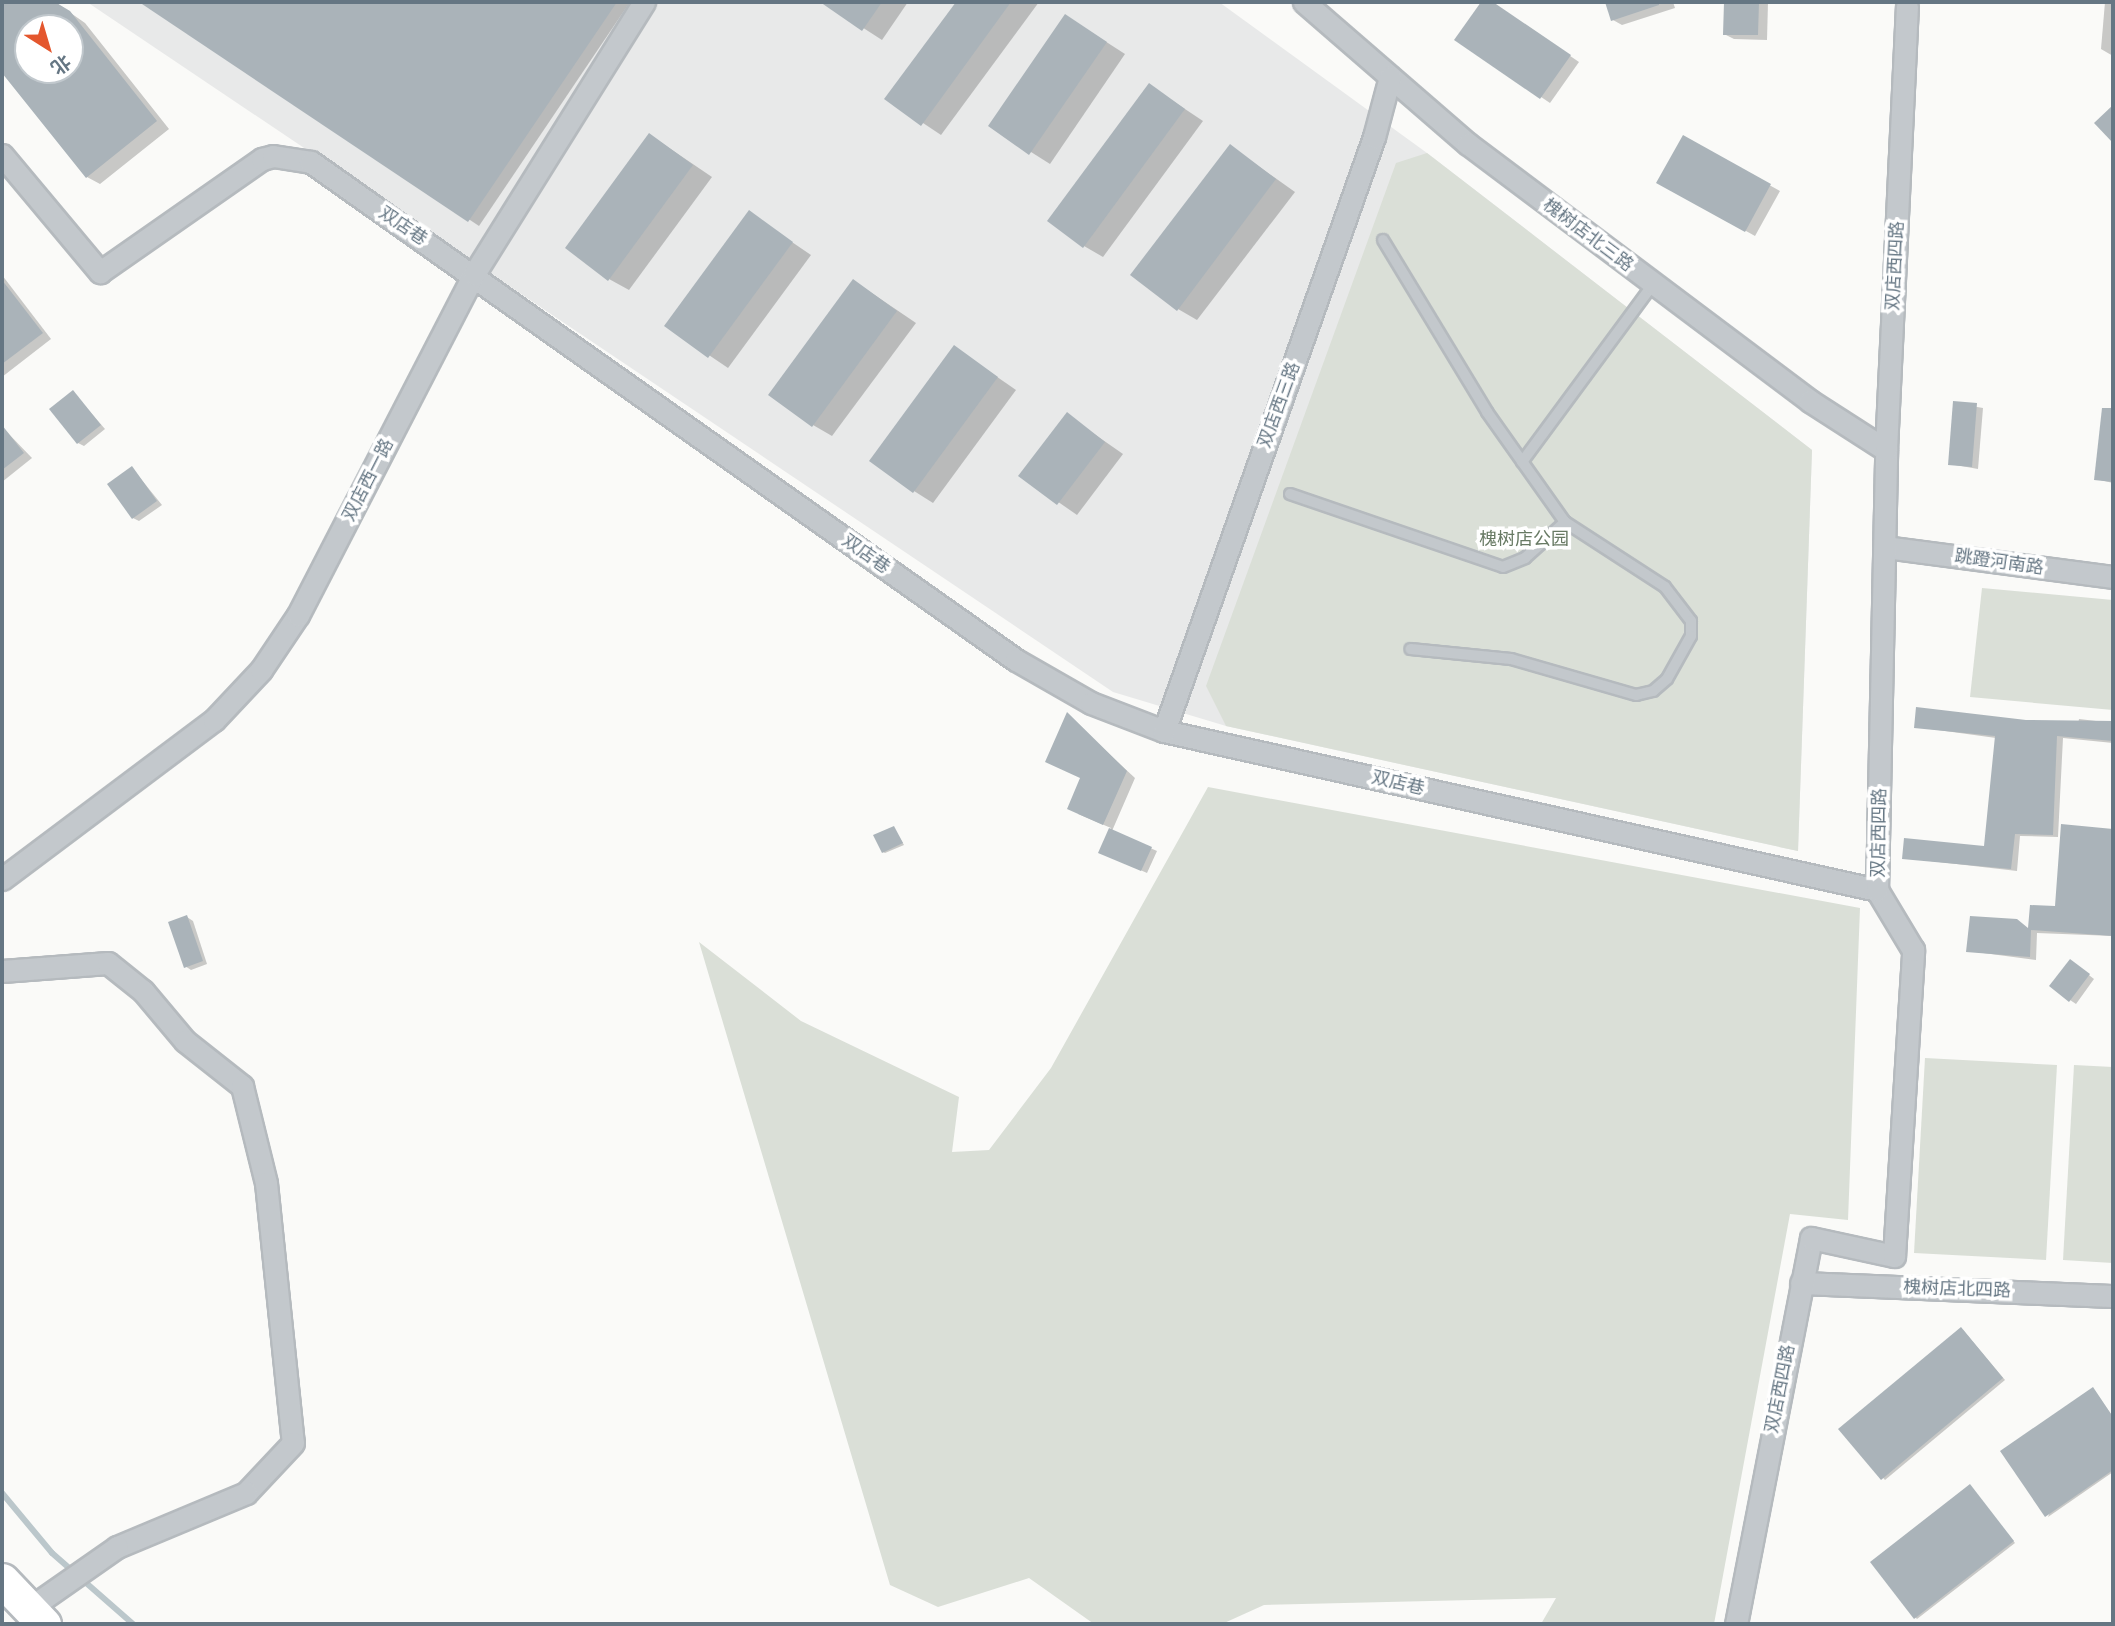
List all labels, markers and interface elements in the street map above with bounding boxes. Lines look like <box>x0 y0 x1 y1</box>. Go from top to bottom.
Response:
north arrow <box>14 14 84 84</box>
text: 北 <box>47 50 75 79</box>
street label: 槐树店北三路 <box>1538 194 1638 276</box>
street label: 双店巷 <box>375 202 431 250</box>
street label: 双店西四路 <box>1882 220 1908 312</box>
street label: 双店西三路 <box>1253 359 1305 451</box>
street label: 双店西一路 <box>338 435 398 525</box>
park label: 槐树店公园 <box>1479 528 1569 550</box>
street label: 双店巷 <box>838 530 894 578</box>
street label: 跳蹬河南路 <box>1953 545 2045 579</box>
street label: 双店巷 <box>1369 766 1427 800</box>
street label: 双店西四路 <box>1867 788 1891 878</box>
street label: 槐树店北四路 <box>1903 1276 2011 1302</box>
street label: 双店西四路 <box>1761 1343 1799 1435</box>

